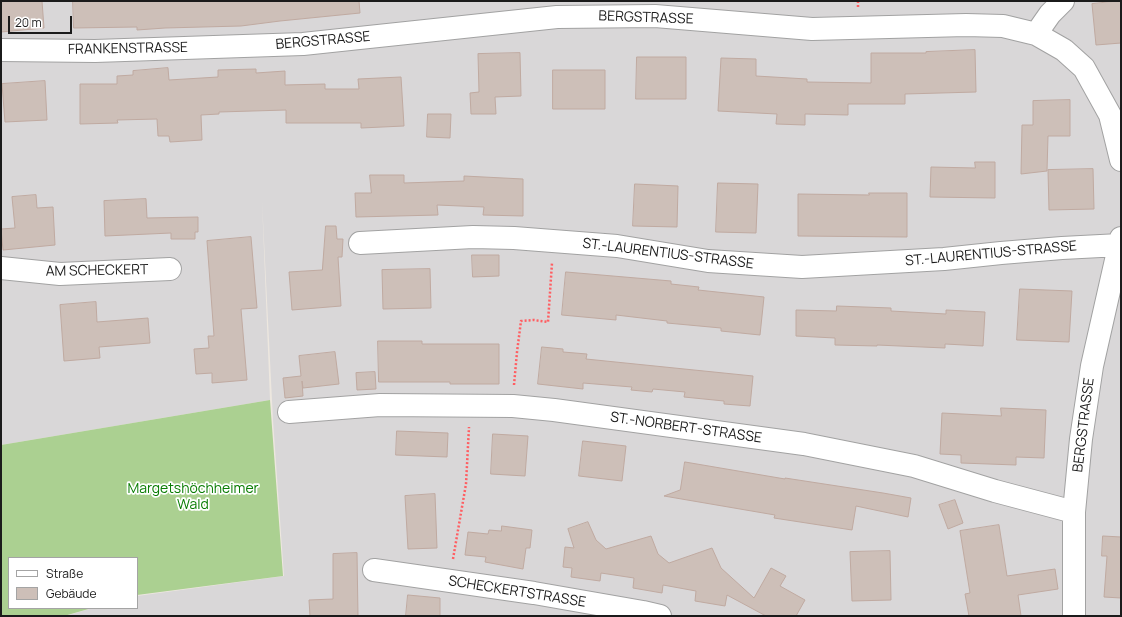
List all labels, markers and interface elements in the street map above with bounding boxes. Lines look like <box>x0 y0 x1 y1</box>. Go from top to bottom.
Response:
scale bar <box>10 8 74 34</box>
street label: BERGSTRASSE <box>598 8 694 28</box>
text: 20 m <box>15 14 42 31</box>
street label: BERGSTRASSE <box>275 28 371 54</box>
street label: FRANKENSTRASSE <box>68 40 188 58</box>
street label: ST.-LAURENTIUS-STRASSE <box>581 235 755 273</box>
street label: ST.-LAURENTIUS-STRASSE <box>904 238 1078 270</box>
street label: AM SCHECKERT <box>45 262 149 280</box>
street label: BERGSTRASSE <box>1070 377 1098 473</box>
street label: ST.-NORBERT-STRASSE <box>609 409 763 447</box>
park label: Margetshöchheimer Wald <box>127 481 259 514</box>
legend <box>8 557 138 609</box>
text: Straße <box>46 565 83 582</box>
street label: SCHECKERTSTRASSE <box>447 573 587 611</box>
text: Gebäude <box>46 585 97 602</box>

